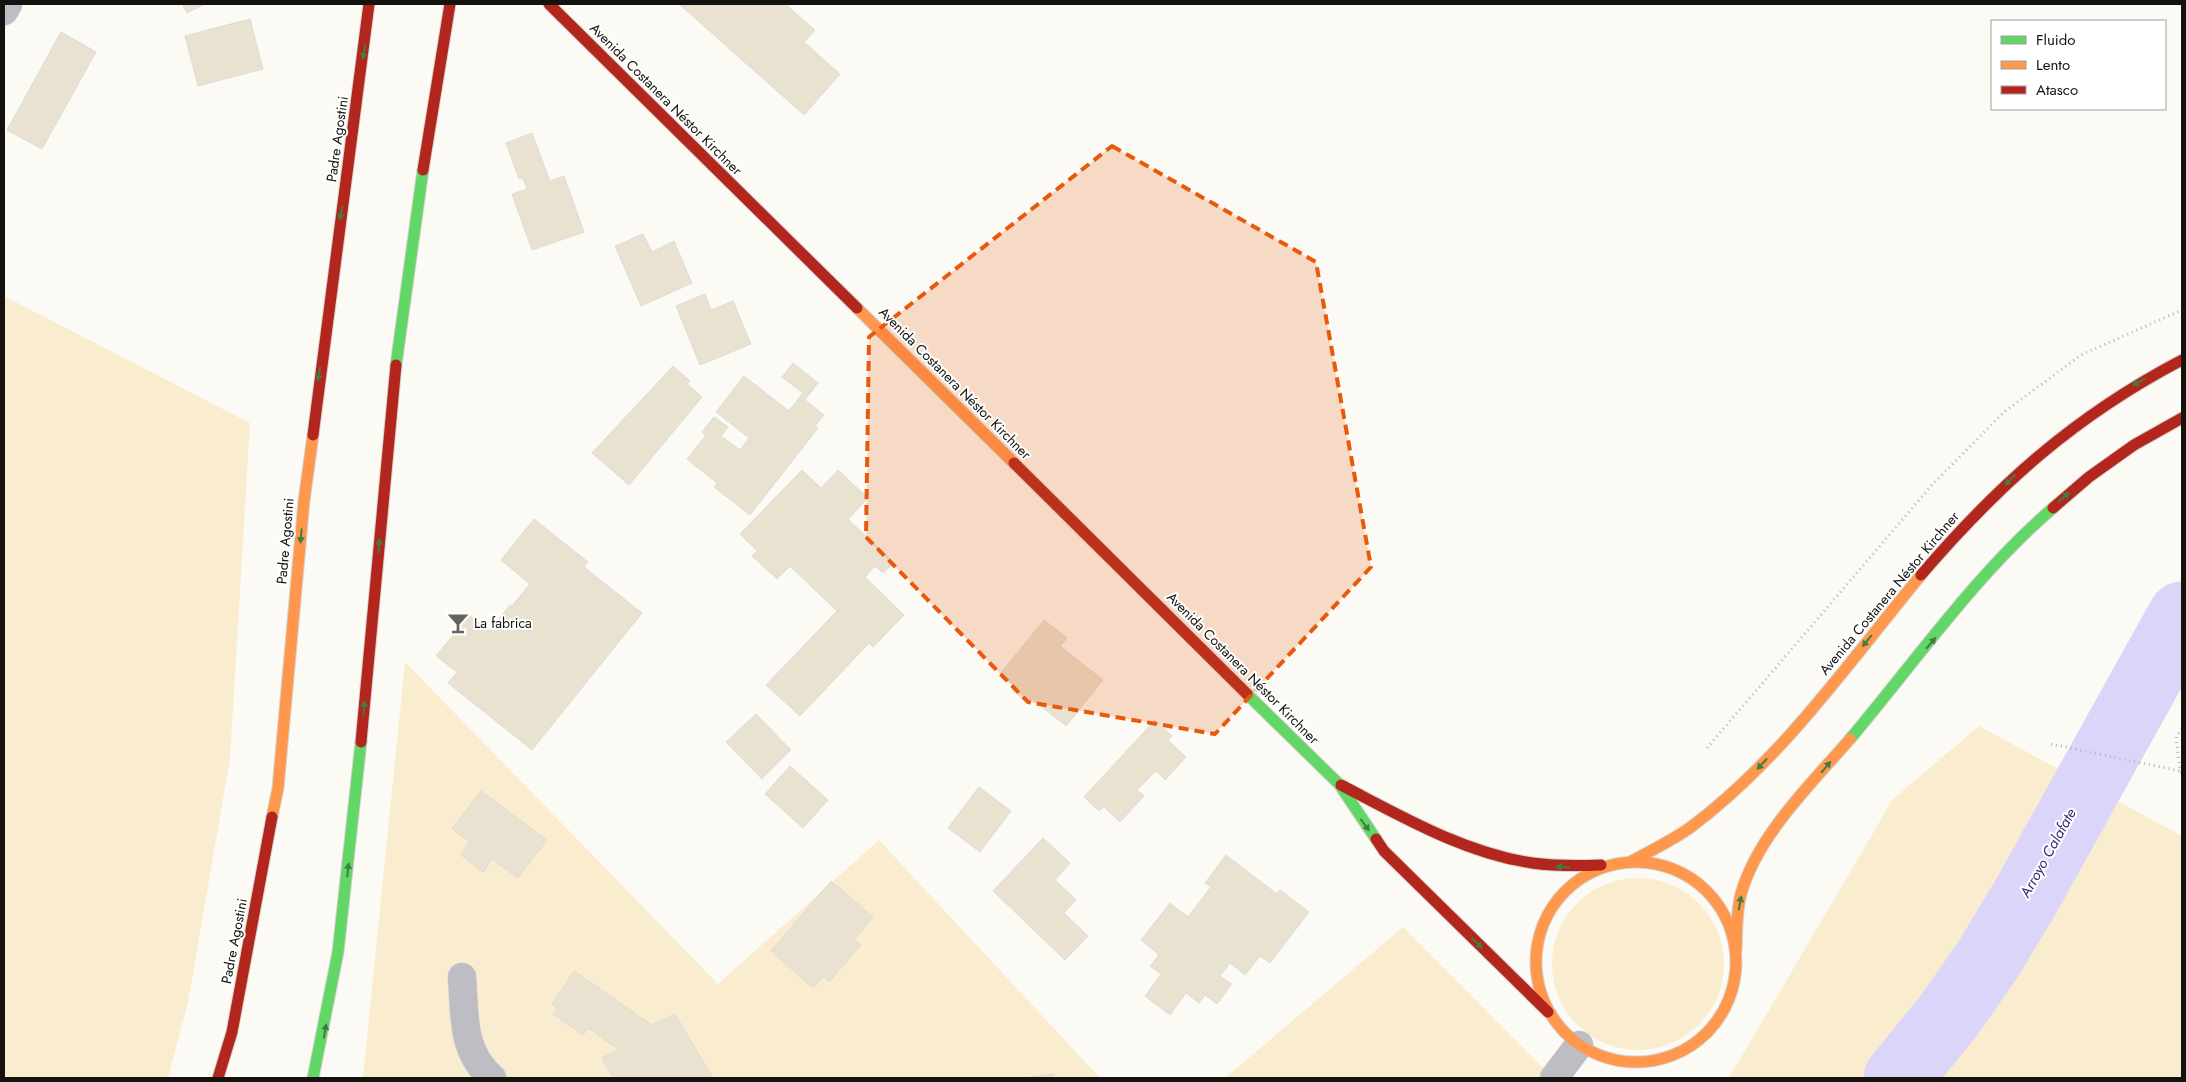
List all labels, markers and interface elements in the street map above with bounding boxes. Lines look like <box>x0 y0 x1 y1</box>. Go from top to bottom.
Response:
street label: Avenida Costanera Néstor Kirchner <box>585 18 747 180</box>
legend <box>1991 20 2166 110</box>
text: Fluido <box>2036 29 2075 51</box>
one-way arrow <box>359 45 367 61</box>
text: Lento <box>2036 54 2070 76</box>
text: Atasco <box>2036 79 2078 101</box>
street label: Padre Agostini <box>321 95 353 183</box>
one-way arrow <box>337 205 345 221</box>
street label: Avenida Costanera Néstor Kirchner <box>874 302 1036 464</box>
one-way arrow <box>315 366 323 382</box>
one-way arrow <box>2132 377 2145 386</box>
one-way arrow <box>2004 474 2016 486</box>
one-way arrow <box>2058 492 2071 503</box>
street label: Padre Agostini <box>271 497 299 585</box>
street label: Avenida Costanera Néstor Kirchner <box>1814 507 1964 679</box>
one-way arrow <box>296 528 304 544</box>
one-way arrow <box>375 538 383 554</box>
street label: Avenida Costanera Néstor Kirchner <box>1162 587 1324 749</box>
bar icon: La fabrica <box>445 610 471 636</box>
place label: La fabrica <box>474 613 532 633</box>
one-way arrow <box>1862 634 1873 647</box>
one-way arrow <box>1925 637 1936 650</box>
one-way arrow <box>360 700 368 716</box>
one-way arrow <box>1756 758 1768 770</box>
one-way arrow <box>1820 761 1831 773</box>
water label: Arroyo Calafate <box>2014 804 2082 903</box>
one-way arrow <box>1360 818 1371 831</box>
one-way arrow <box>344 862 352 878</box>
one-way arrow <box>1555 862 1571 870</box>
one-way arrow <box>1737 894 1745 910</box>
street label: Padre Agostini <box>216 897 252 985</box>
one-way arrow <box>1471 937 1483 949</box>
one-way arrow <box>321 1022 329 1038</box>

